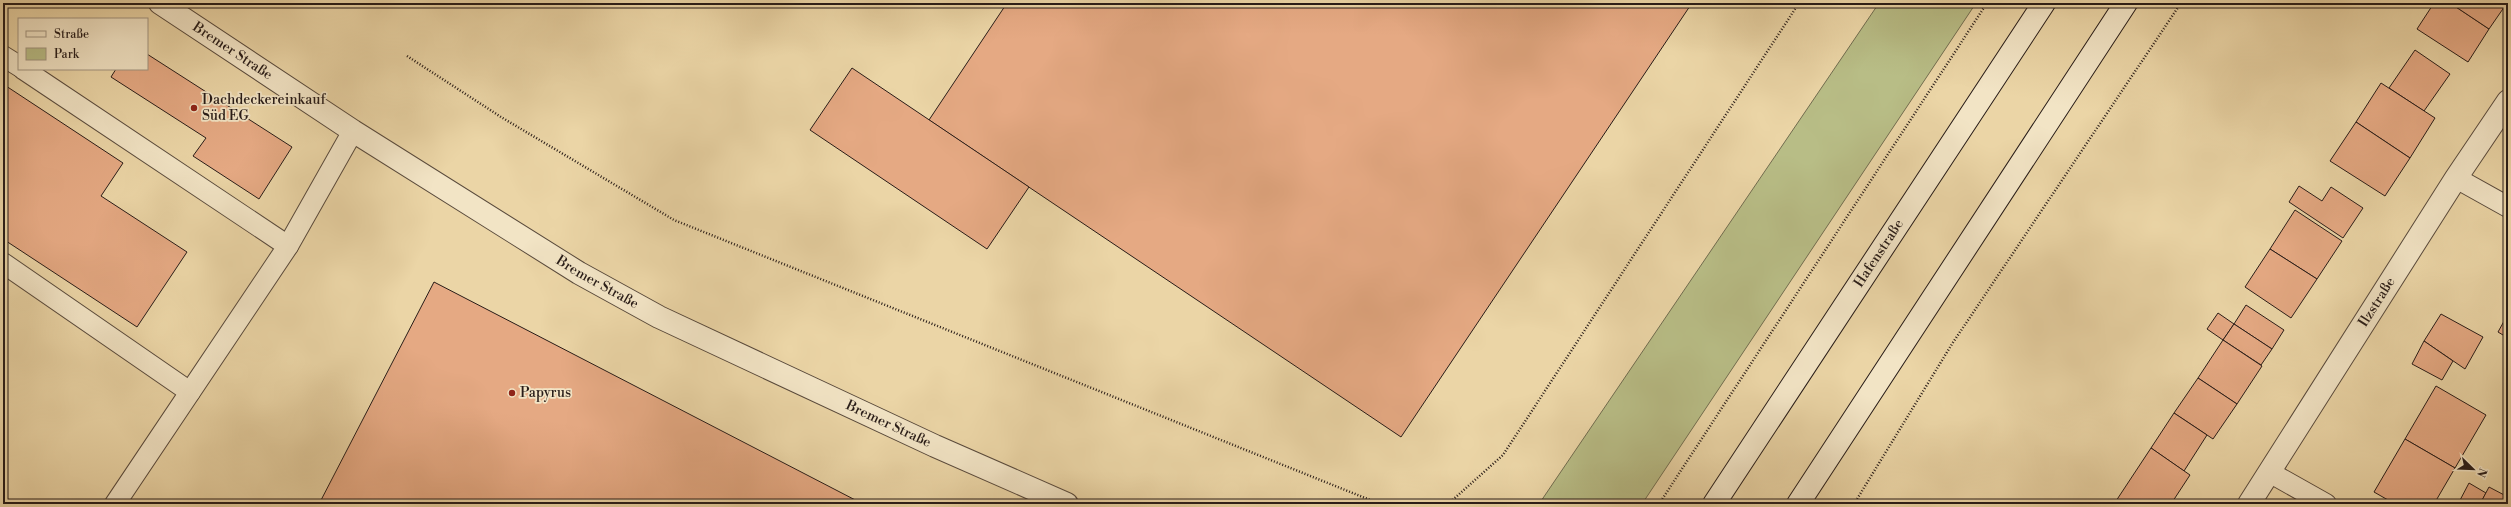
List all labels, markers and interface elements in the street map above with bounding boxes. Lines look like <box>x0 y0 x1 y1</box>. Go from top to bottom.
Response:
legend <box>18 18 148 70</box>
street label: Bremer Straße <box>188 18 276 84</box>
text: Straße <box>54 27 89 42</box>
text: Park <box>54 47 80 62</box>
place label: Dachdeckereinkauf Süd EG <box>202 91 326 125</box>
marker: Dachdeckereinkauf Süd EG <box>189 103 199 113</box>
street label: Hafenstraße <box>1850 216 1908 291</box>
street label: Bremer Straße <box>552 251 642 313</box>
street label: Ilzstraße <box>2355 274 2400 330</box>
place label: Papyrus <box>520 384 571 402</box>
marker: Papyrus <box>507 388 517 398</box>
street label: Bremer Straße <box>842 396 934 452</box>
north arrow <box>2453 449 2493 489</box>
text: N <box>2473 466 2489 480</box>

